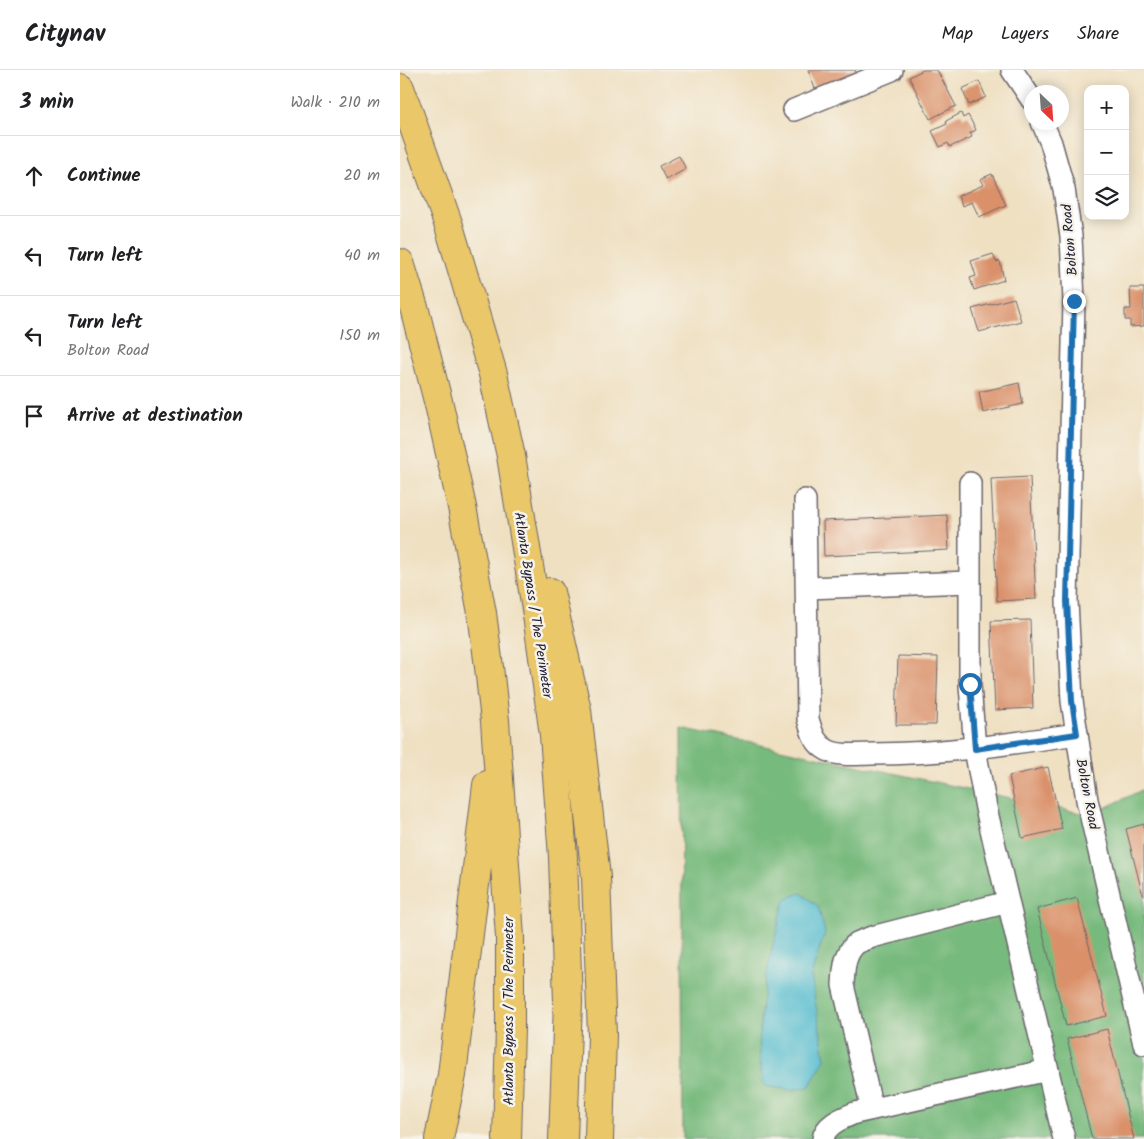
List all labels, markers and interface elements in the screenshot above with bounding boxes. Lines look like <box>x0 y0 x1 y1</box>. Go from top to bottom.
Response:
text: Citynav <box>25 15 105 54</box>
text: Map <box>942 20 973 49</box>
text: Layers <box>1001 20 1049 49</box>
text: Share <box>1077 20 1119 49</box>
north arrow <box>1024 85 1069 130</box>
map controls <box>1084 85 1129 220</box>
button: + <box>1084 85 1129 130</box>
text: 3 min <box>20 86 74 119</box>
text: Walk · 210 m <box>290 90 380 115</box>
button: − <box>1084 130 1129 175</box>
text: Continue <box>67 161 140 191</box>
icon: ahead <box>20 162 48 190</box>
text: 20 m <box>344 163 380 188</box>
button: layers <box>1084 175 1129 220</box>
street label: Bolton Road <box>1056 202 1084 277</box>
text: Turn left <box>67 241 142 271</box>
icon: left <box>20 242 48 270</box>
text: 40 m <box>344 243 380 268</box>
route end <box>1063 290 1086 313</box>
text: Turn left <box>67 308 142 338</box>
icon: left <box>20 322 48 350</box>
text: 150 m <box>339 323 380 348</box>
text: Bolton Road <box>67 338 149 363</box>
text: Arrive at destination <box>67 401 243 431</box>
icon: arrive <box>20 402 48 430</box>
street label: Atlanta Bypass / The Perimeter <box>507 510 559 701</box>
route start <box>959 673 982 696</box>
street label: Bolton Road <box>1069 757 1105 832</box>
street label: Atlanta Bypass / The Perimeter <box>498 915 520 1105</box>

